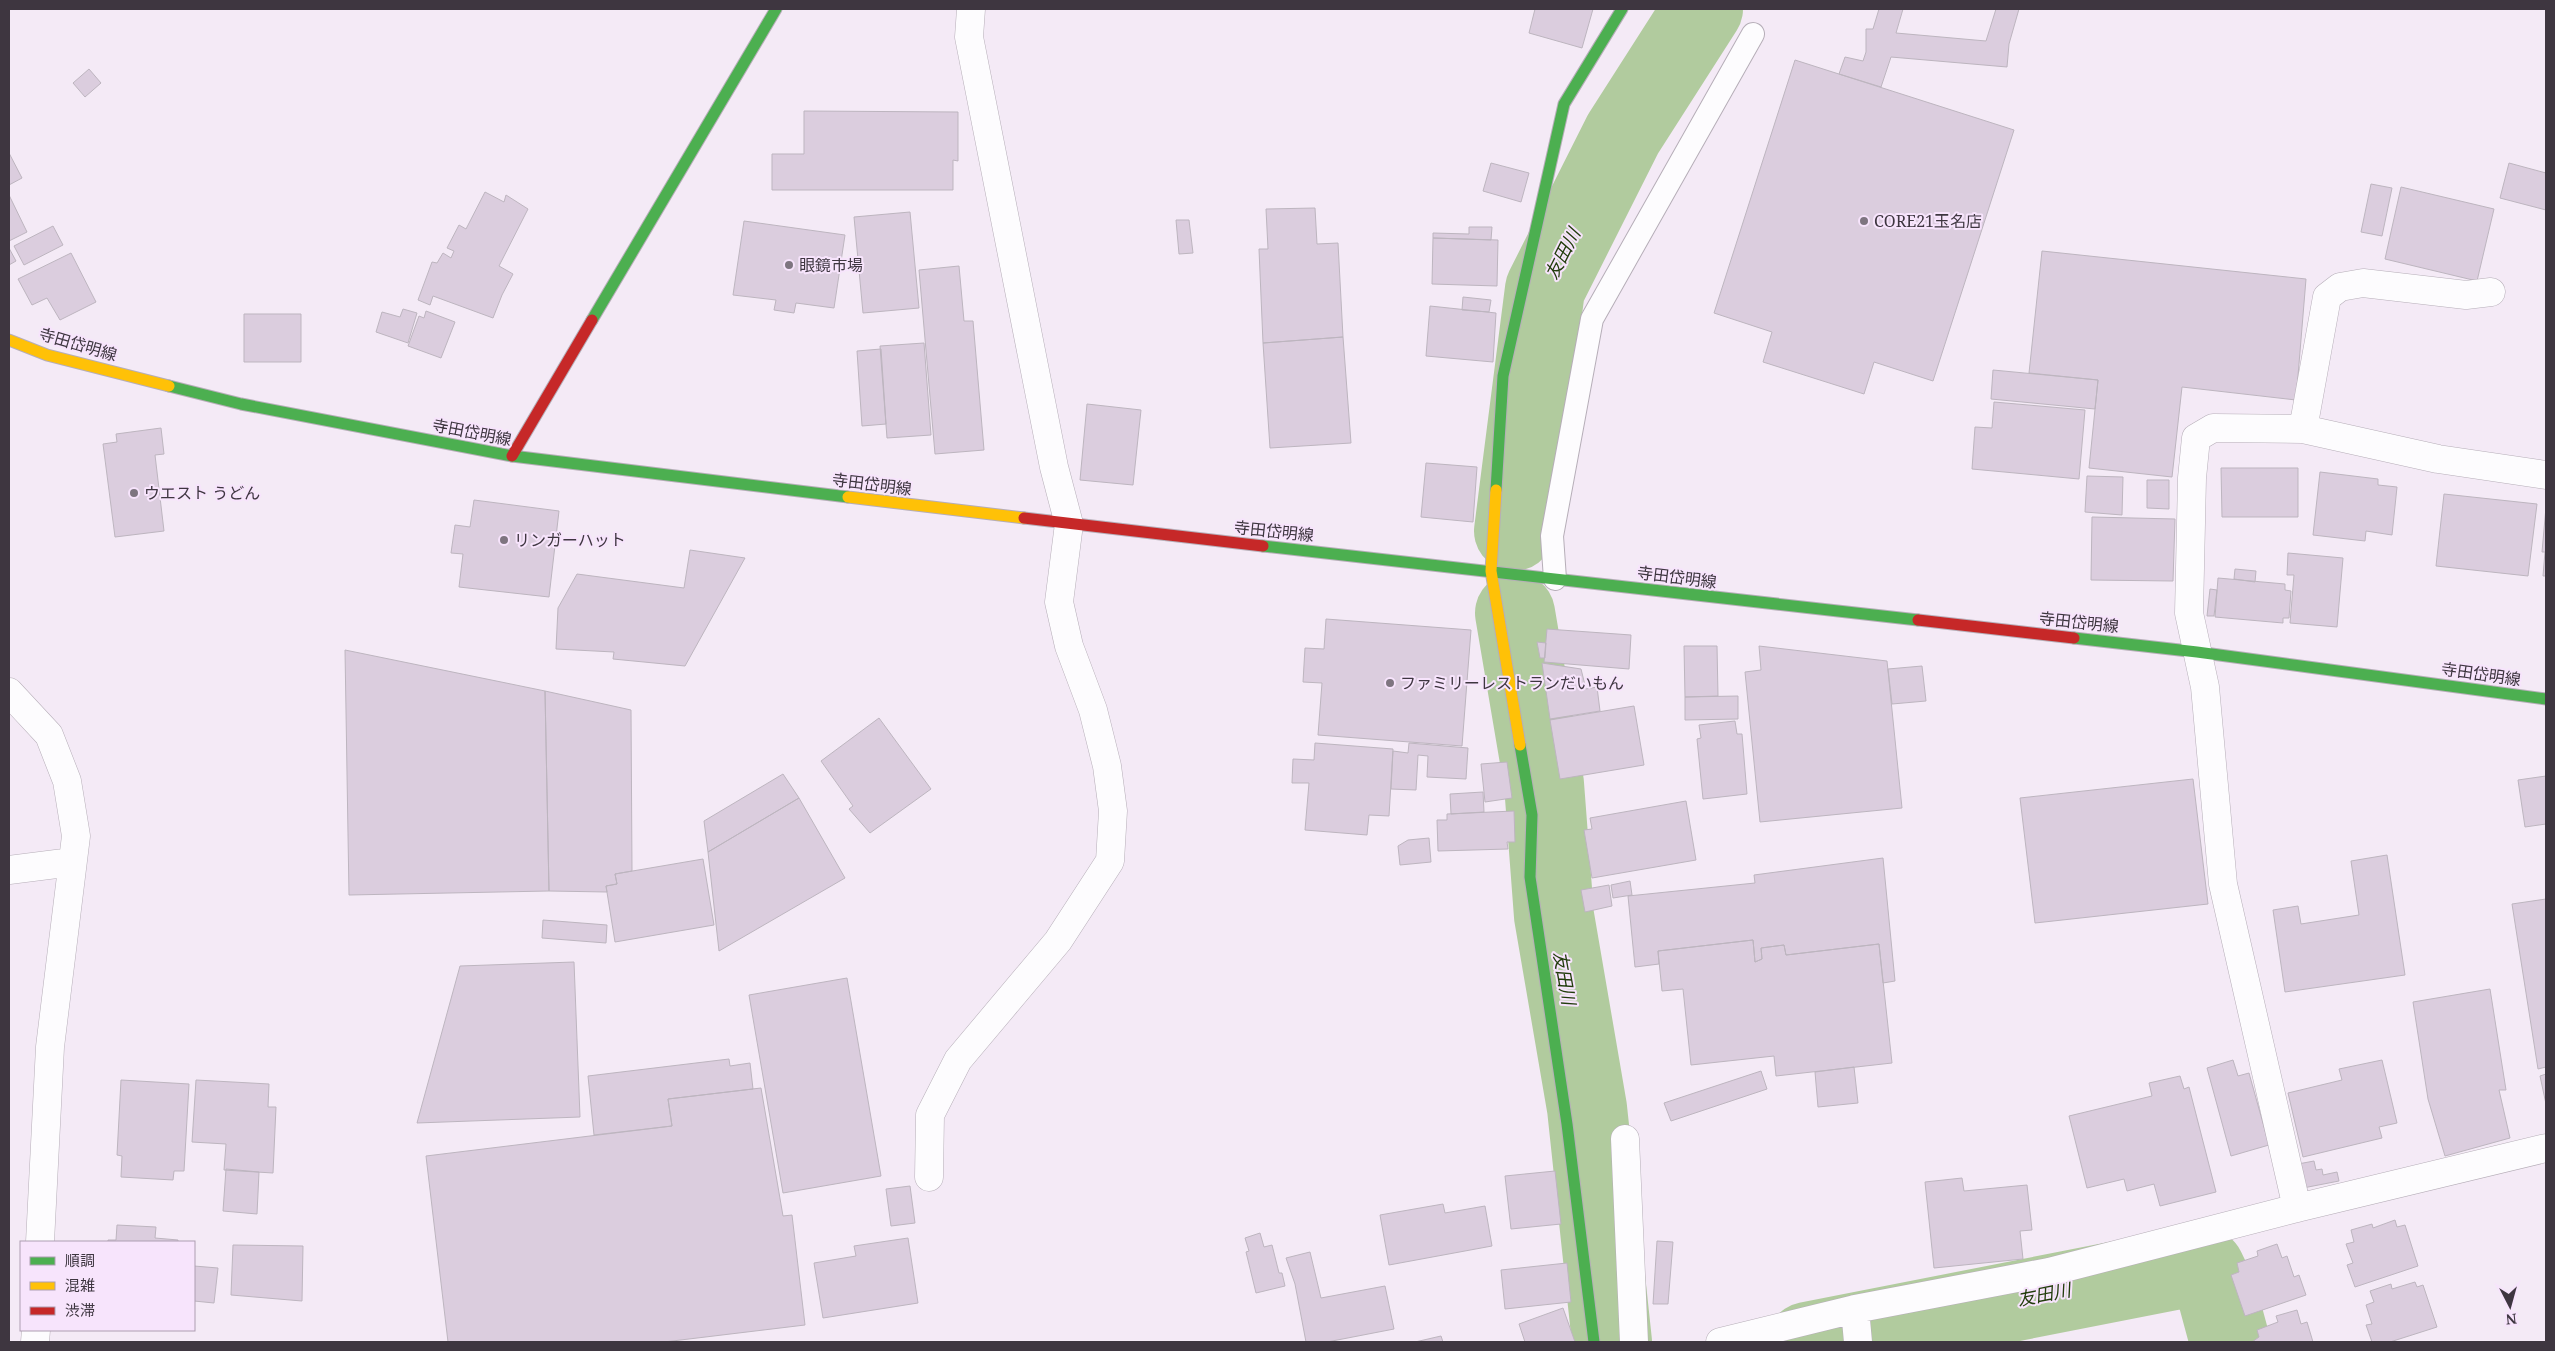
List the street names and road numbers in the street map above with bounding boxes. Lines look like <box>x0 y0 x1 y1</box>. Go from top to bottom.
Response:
street label: 寺田岱明線 <box>37 322 119 366</box>
street label: 寺田岱明線 <box>431 414 513 450</box>
street label: 寺田岱明線 <box>831 468 913 500</box>
street label: 寺田岱明線 <box>1233 516 1315 546</box>
street label: 寺田岱明線 <box>1636 561 1718 593</box>
street label: 寺田岱明線 <box>2038 607 2120 637</box>
street label: 寺田岱明線 <box>2440 658 2522 690</box>

